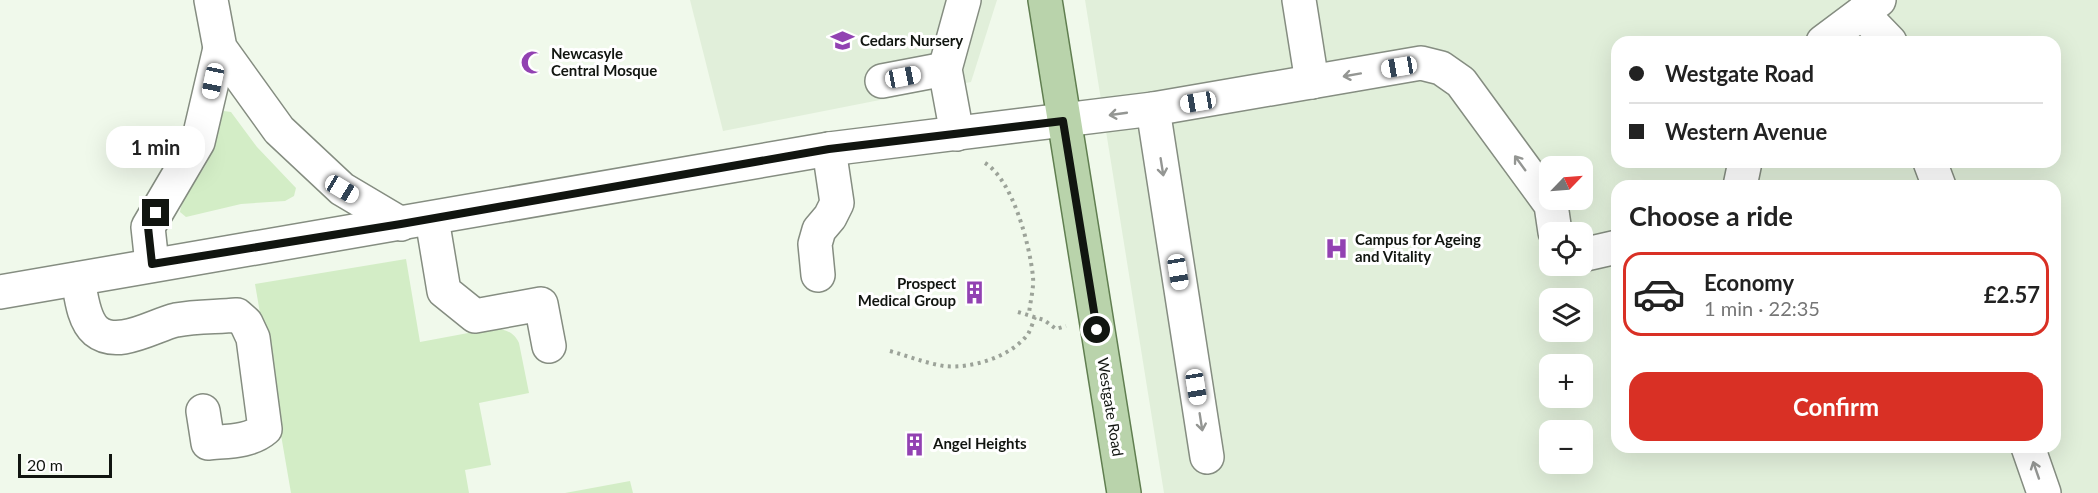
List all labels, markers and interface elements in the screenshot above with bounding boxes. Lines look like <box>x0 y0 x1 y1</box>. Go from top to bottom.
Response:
school or university icon: Cedars Nursery <box>829 28 855 54</box>
place label: Cedars Nursery <box>860 31 963 49</box>
place label: Newcasyle Central Mosque <box>551 44 657 79</box>
mosque icon: Newcasyle Central Mosque <box>520 50 546 76</box>
car <box>1380 55 1418 79</box>
text: Westgate Road <box>1665 60 1814 87</box>
car <box>200 62 226 100</box>
car <box>884 65 922 89</box>
one-way arrow <box>1342 70 1362 81</box>
car <box>1179 90 1217 114</box>
one-way arrow <box>1108 109 1128 120</box>
text: Western Avenue <box>1665 118 1827 145</box>
callout: 1 min <box>106 126 206 168</box>
text: 1 min <box>131 135 180 159</box>
one-way arrow <box>1514 156 1526 172</box>
north arrow <box>1539 156 1593 210</box>
map controls <box>1539 156 1593 474</box>
one-way arrow <box>1156 157 1167 177</box>
car <box>322 172 362 206</box>
route end <box>142 199 169 226</box>
text: Choose a ride <box>1629 199 1793 232</box>
button: locate <box>1539 222 1593 276</box>
place label: Campus for Ageing and Vitality <box>1355 230 1481 265</box>
hospital icon: Campus for Ageing and Vitality <box>1324 236 1350 262</box>
car <box>1166 253 1190 291</box>
icon: car <box>1632 267 1686 321</box>
text: Economy <box>1704 269 1794 296</box>
place label: Prospect Medical Group <box>858 274 956 309</box>
building icon: Prospect Medical Group <box>961 280 987 306</box>
text: £2.57 <box>1984 281 2040 308</box>
button: layers <box>1539 288 1593 342</box>
text: 1 min · 22:35 <box>1704 296 1820 320</box>
route start <box>1083 316 1110 343</box>
button: + <box>1539 354 1593 408</box>
street label: Westgate Road <box>1094 356 1128 458</box>
car <box>1184 368 1208 406</box>
button: Confirm <box>1629 372 2043 441</box>
one-way arrow <box>1196 412 1207 432</box>
button: − <box>1539 420 1593 474</box>
building icon: Angel Heights <box>902 431 928 457</box>
place label: Angel Heights <box>932 434 1027 452</box>
scale bar <box>18 451 112 478</box>
text: 20 m <box>27 455 63 474</box>
one-way arrow <box>2029 461 2040 480</box>

